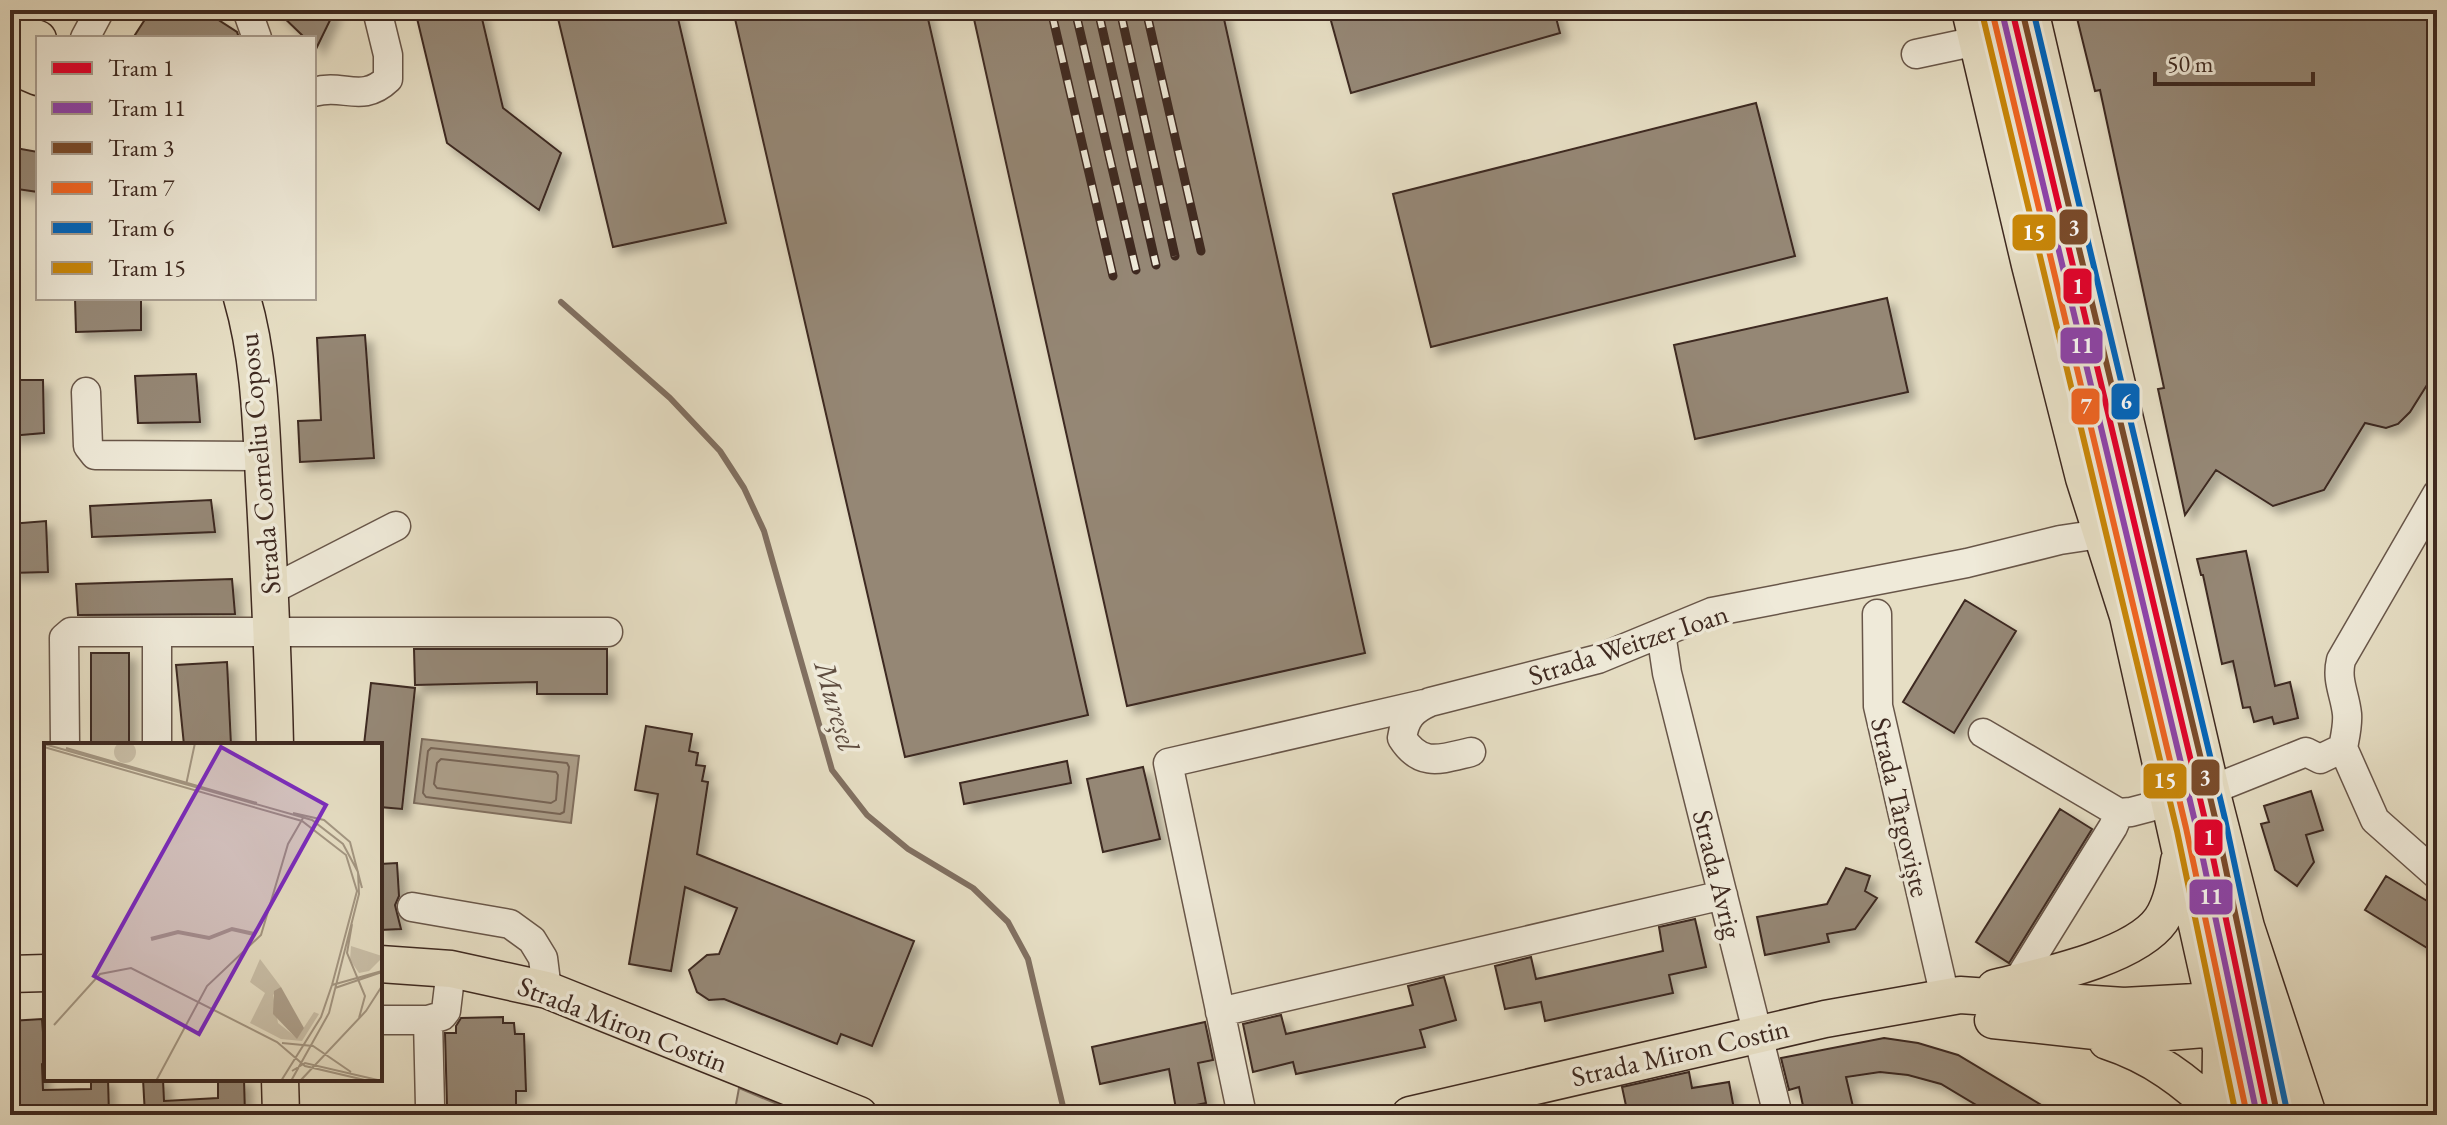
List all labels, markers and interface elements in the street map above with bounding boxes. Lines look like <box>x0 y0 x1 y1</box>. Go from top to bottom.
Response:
legend <box>36 36 316 300</box>
scale bar <box>2155 36 2313 86</box>
text: 50 m <box>2167 48 2214 79</box>
text: Tram 1 <box>108 52 174 83</box>
text: Tram 11 <box>108 92 186 123</box>
text: Tram 3 <box>108 132 174 163</box>
text: Tram 7 <box>108 172 175 203</box>
line badge: 3 <box>2058 208 2089 246</box>
text: Tram 6 <box>108 212 174 243</box>
line badge: 15 <box>2011 213 2057 252</box>
text: 3 <box>2068 213 2080 242</box>
text: 15 <box>2022 218 2046 247</box>
text: Tram 15 <box>108 252 186 283</box>
line badge: 1 <box>2062 267 2093 305</box>
text: 1 <box>2072 272 2084 301</box>
line badge: 11 <box>2059 326 2104 365</box>
text: 11 <box>2070 331 2094 360</box>
street label: Strada Corneliu Coposu <box>230 332 288 596</box>
line badge: 6 <box>2110 382 2141 421</box>
line badge: 7 <box>2070 387 2101 426</box>
text: 6 <box>2120 387 2132 416</box>
text: 7 <box>2080 392 2092 421</box>
street label: Strada Weitzer Ioan <box>1524 595 1733 693</box>
water label: Mureșel <box>805 654 869 757</box>
street label: Strada Târgoviște <box>1863 714 1939 900</box>
inset map <box>44 743 382 1081</box>
line badge: 3 <box>2190 758 2221 797</box>
line badge: 15 <box>2142 762 2188 800</box>
text: 3 <box>2199 763 2211 792</box>
text: 15 <box>2153 766 2177 795</box>
street label: Strada Avrig <box>1685 806 1752 943</box>
line badge: 1 <box>2193 818 2224 857</box>
text: 1 <box>2203 823 2215 852</box>
line badge: 11 <box>2188 878 2234 916</box>
text: 11 <box>2199 882 2223 911</box>
street label: Strada Miron Costin <box>513 967 733 1081</box>
street label: Strada Miron Costin <box>1568 1009 1792 1095</box>

